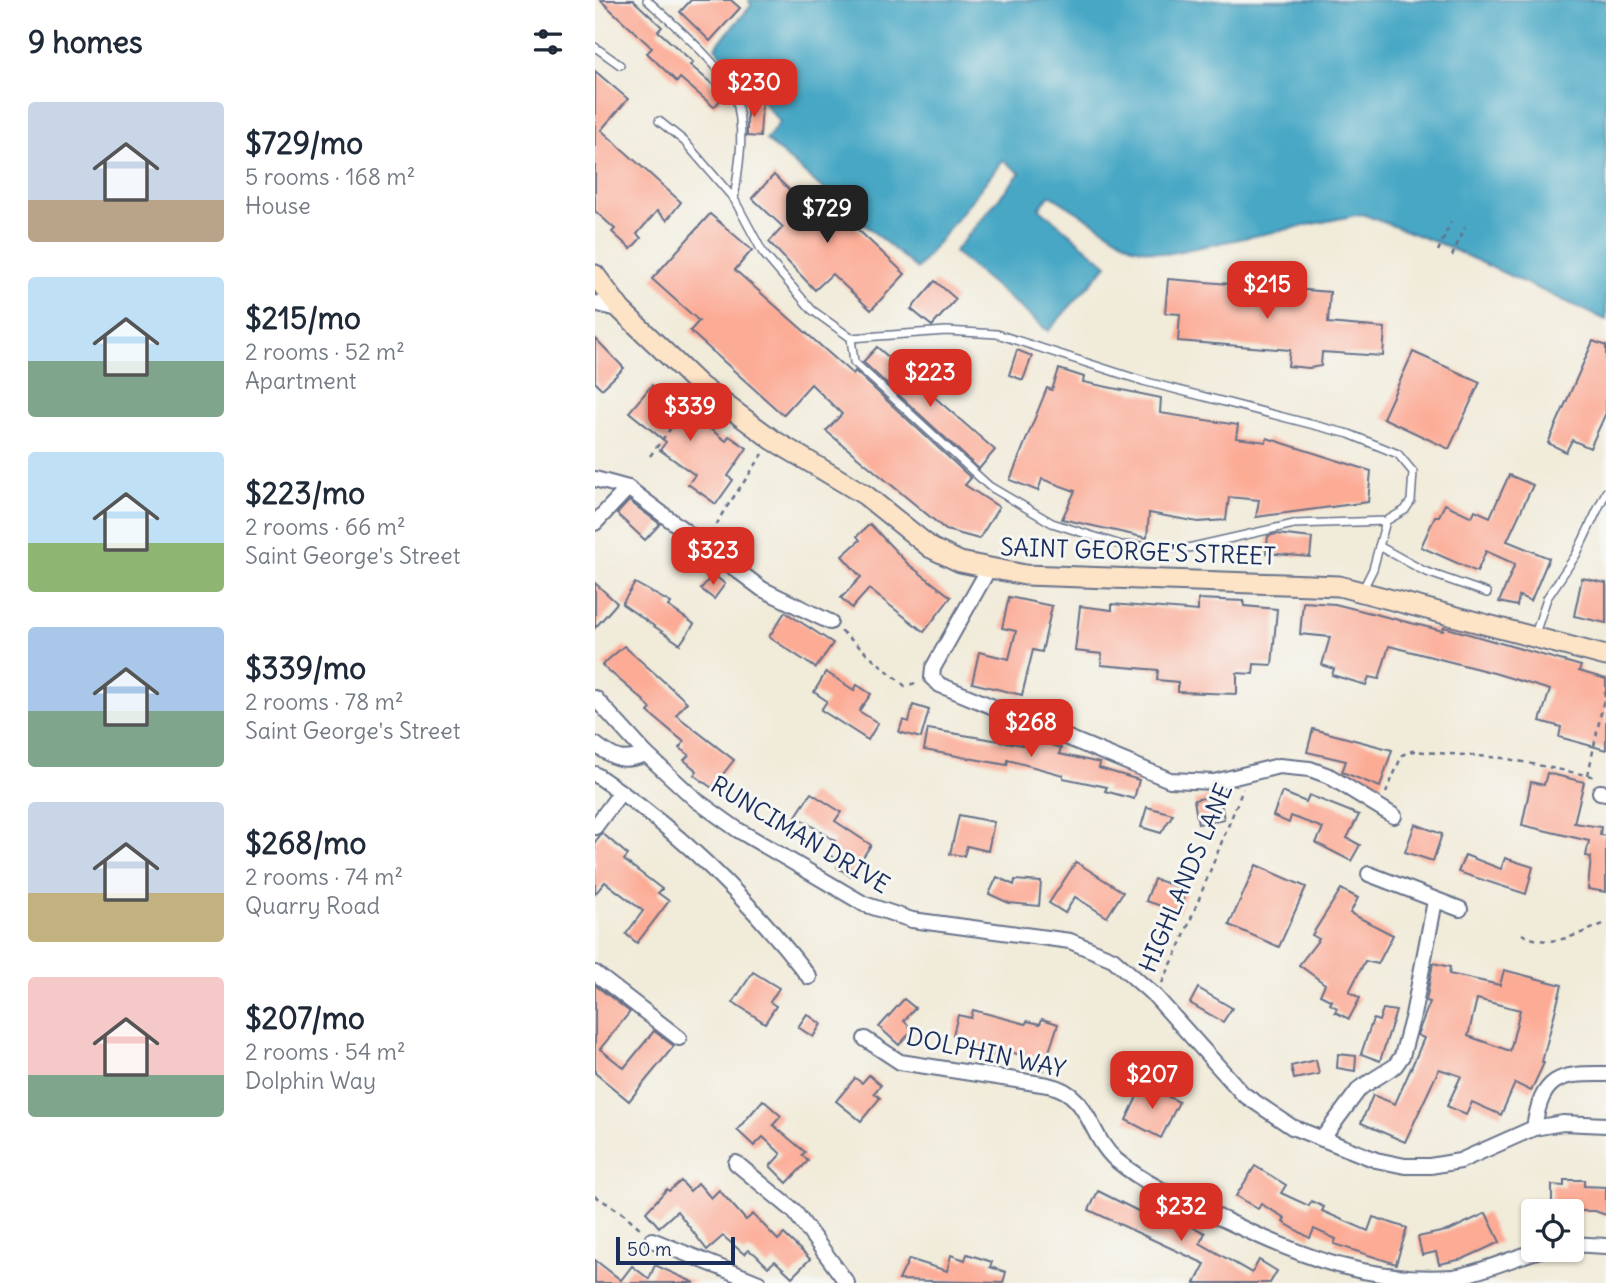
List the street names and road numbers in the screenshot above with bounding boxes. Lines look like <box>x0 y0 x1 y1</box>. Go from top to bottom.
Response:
street label: SAINT GEORGE'S STREET <box>1000 531 1276 571</box>
street label: RUNCIMAN DRIVE <box>706 769 895 899</box>
street label: HIGHLANDS LANE <box>1132 779 1238 977</box>
street label: DOLPHIN WAY <box>904 1021 1069 1084</box>

